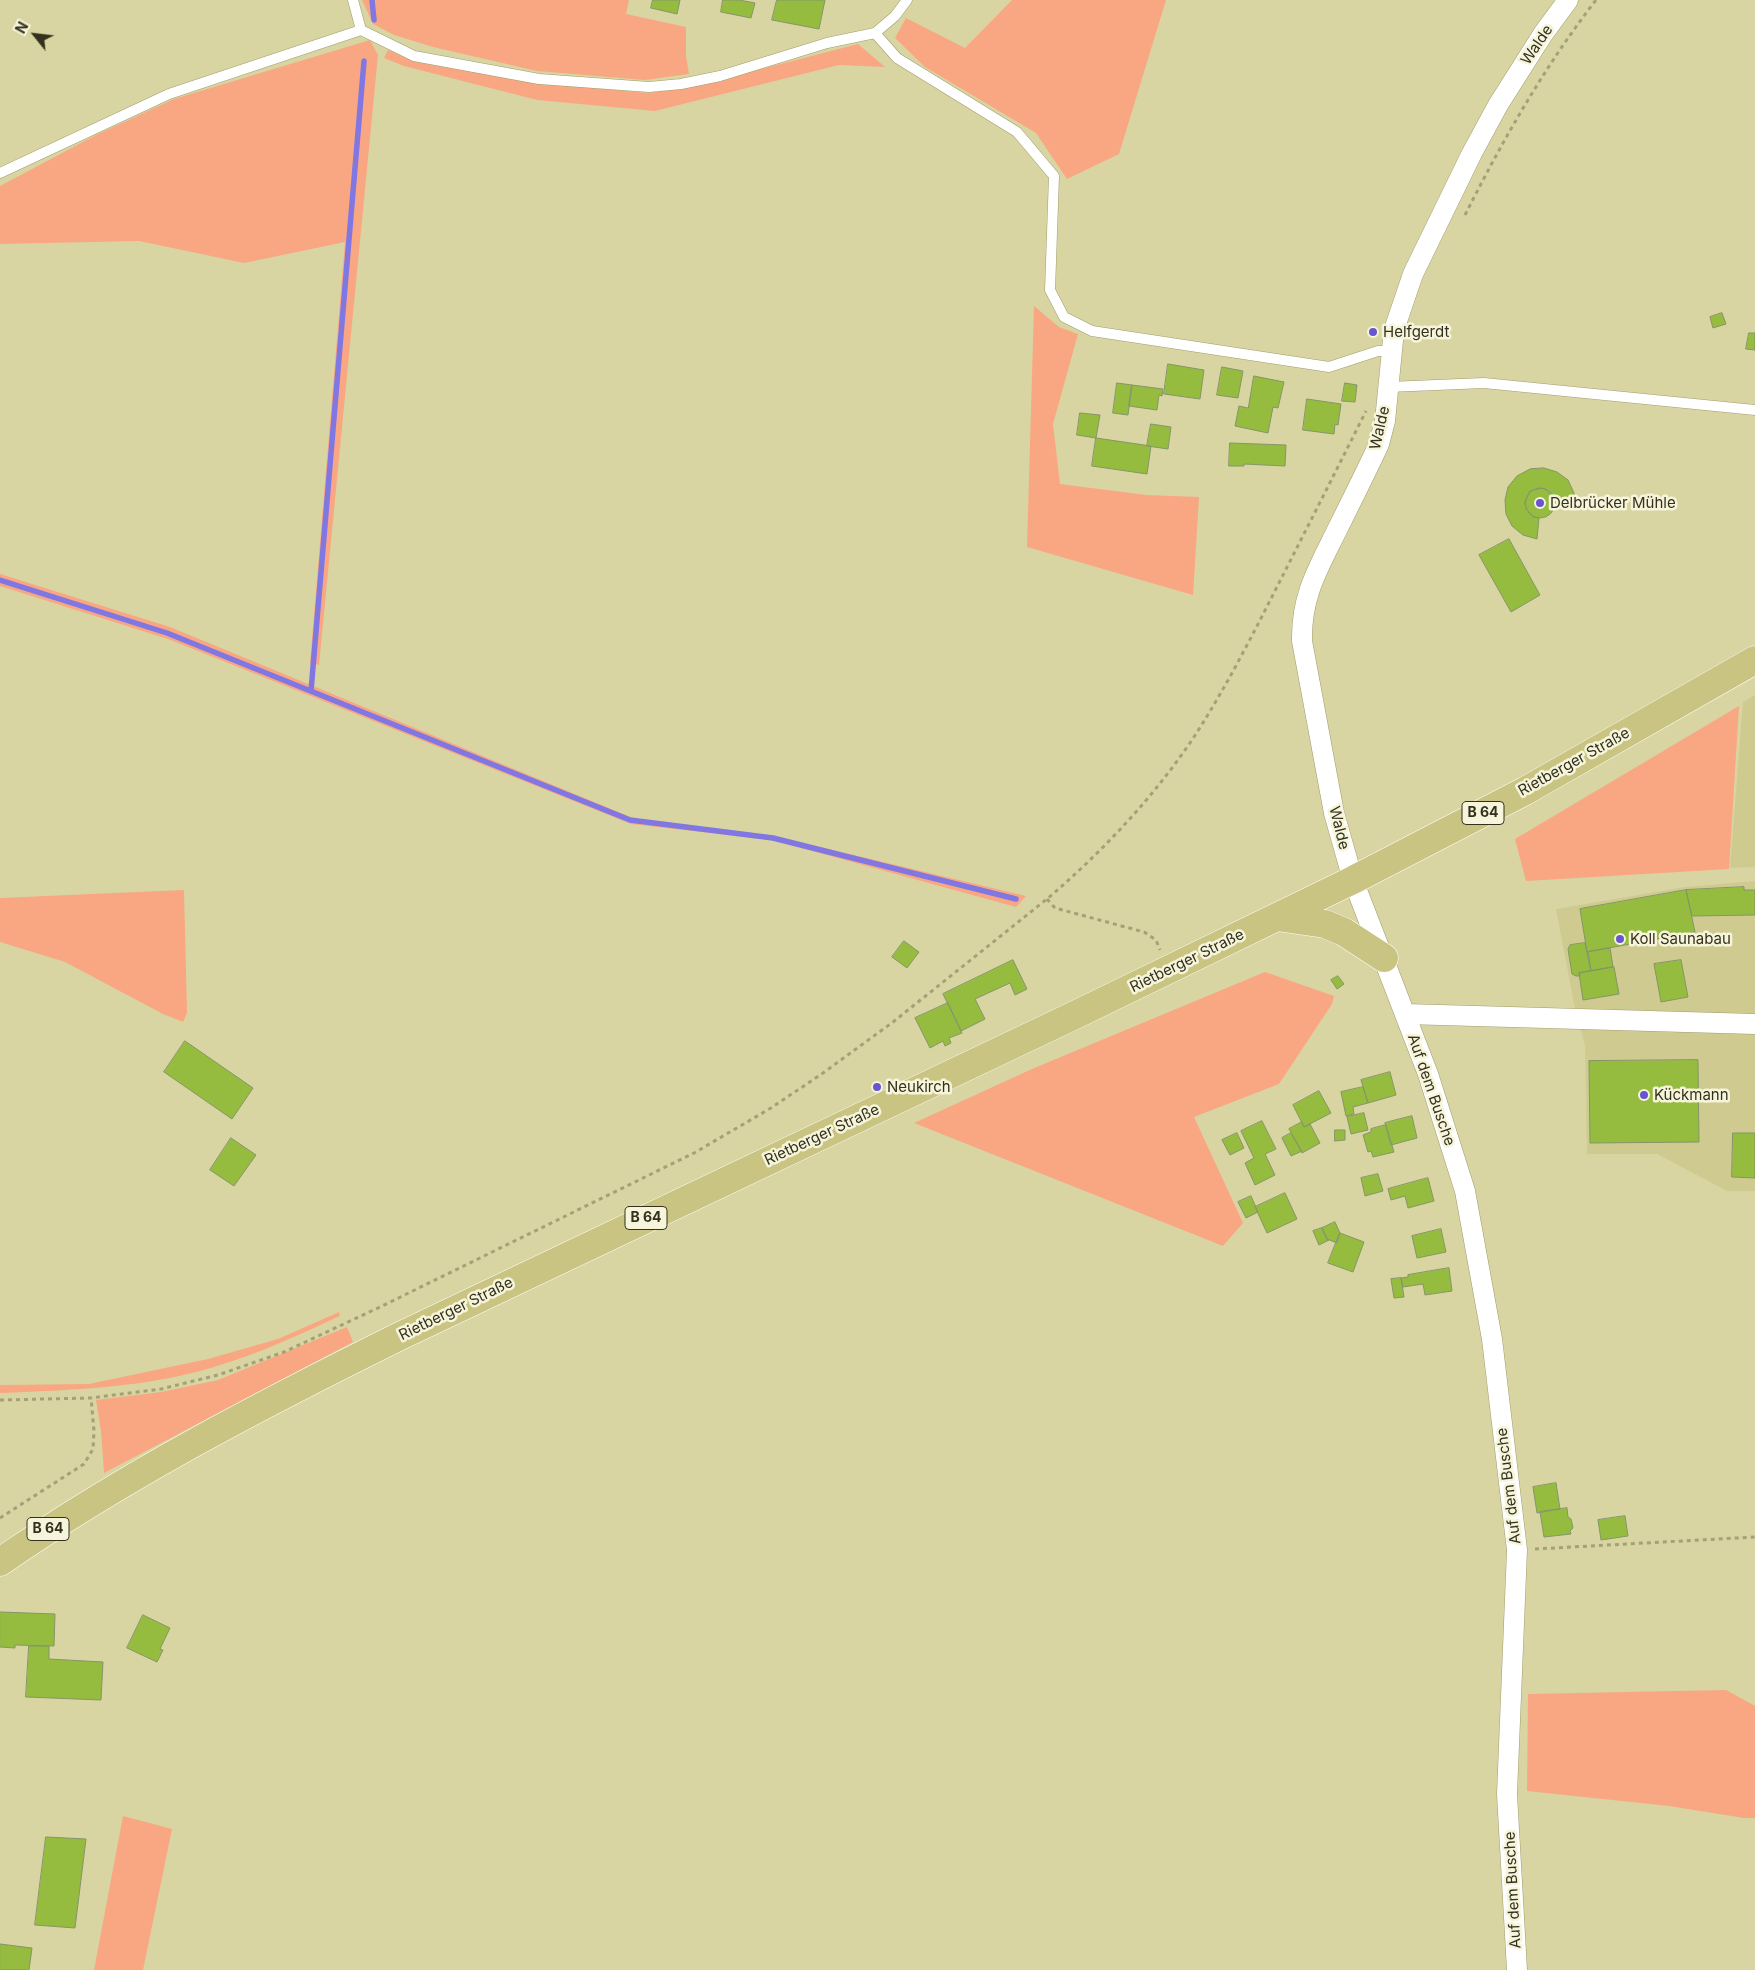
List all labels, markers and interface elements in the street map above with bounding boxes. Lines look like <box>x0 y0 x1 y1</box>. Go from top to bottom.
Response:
north arrow <box>10 10 60 60</box>
text: N <box>11 19 31 36</box>
street label: Walde <box>1517 22 1557 68</box>
place label: Helfgerdt <box>1383 323 1449 341</box>
marker: Helfgerdt <box>1367 326 1379 338</box>
street label: Walde <box>1366 405 1394 451</box>
place label: Delbrücker Mühle <box>1550 494 1676 512</box>
marker: Delbrücker Mühle <box>1534 497 1546 509</box>
street label: Rietberger Straße <box>1515 724 1633 800</box>
road number: B 64 <box>1462 801 1504 824</box>
street label: Walde <box>1325 804 1353 852</box>
street label: Rietberger Straße <box>1127 926 1247 996</box>
place label: Koll Saunabau <box>1630 930 1731 948</box>
marker: Koll Saunabau <box>1614 933 1626 945</box>
street label: Auf dem Busche <box>1403 1032 1459 1148</box>
place label: Neukirch <box>887 1078 951 1096</box>
marker: Neukirch <box>871 1081 883 1093</box>
place label: Kückmann <box>1654 1086 1729 1104</box>
marker: Kückmann <box>1638 1089 1650 1101</box>
street label: Rietberger Straße <box>762 1101 882 1169</box>
road number: B 64 <box>625 1206 667 1230</box>
street label: Rietberger Straße <box>396 1274 516 1344</box>
street label: Auf dem Busche <box>1493 1427 1525 1545</box>
road number: B 64 <box>27 1518 69 1540</box>
street label: Auf dem Busche <box>1501 1831 1525 1949</box>

